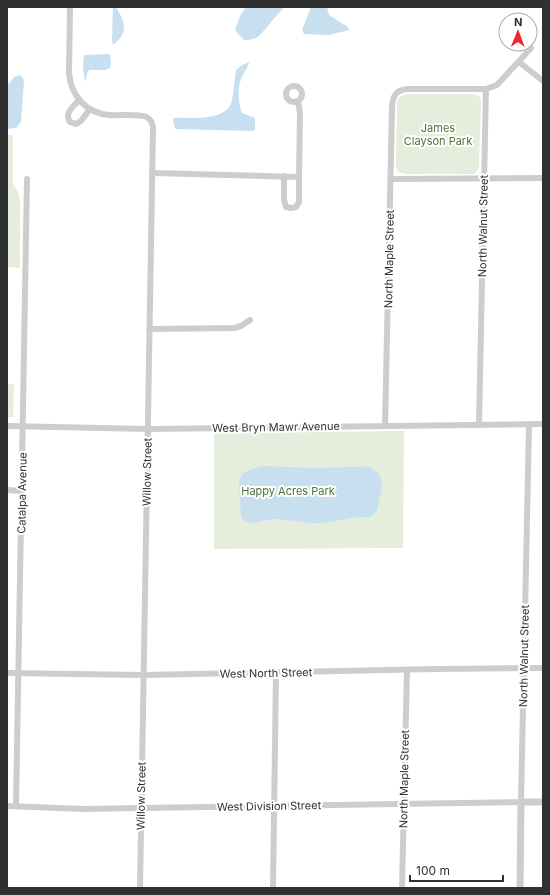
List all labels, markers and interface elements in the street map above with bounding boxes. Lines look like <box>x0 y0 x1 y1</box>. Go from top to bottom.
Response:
north arrow <box>498 12 538 52</box>
text: N <box>514 15 522 29</box>
park label: James Clayson Park <box>404 121 472 148</box>
street label: North Walnut Street <box>475 174 491 277</box>
street label: North Maple Street <box>381 209 397 308</box>
street label: West Bryn Mawr Avenue <box>212 419 340 435</box>
street label: Willow Street <box>139 437 155 506</box>
street label: Catalpa Avenue <box>14 452 30 534</box>
park label: Happy Acres Park <box>241 484 335 498</box>
street label: North Walnut Street <box>516 604 532 707</box>
street label: West North Street <box>220 665 313 681</box>
street label: North Maple Street <box>396 729 412 828</box>
street label: Willow Street <box>133 761 149 830</box>
street label: West Division Street <box>217 798 322 814</box>
scale bar <box>410 857 503 883</box>
text: 100 m <box>416 863 450 878</box>

